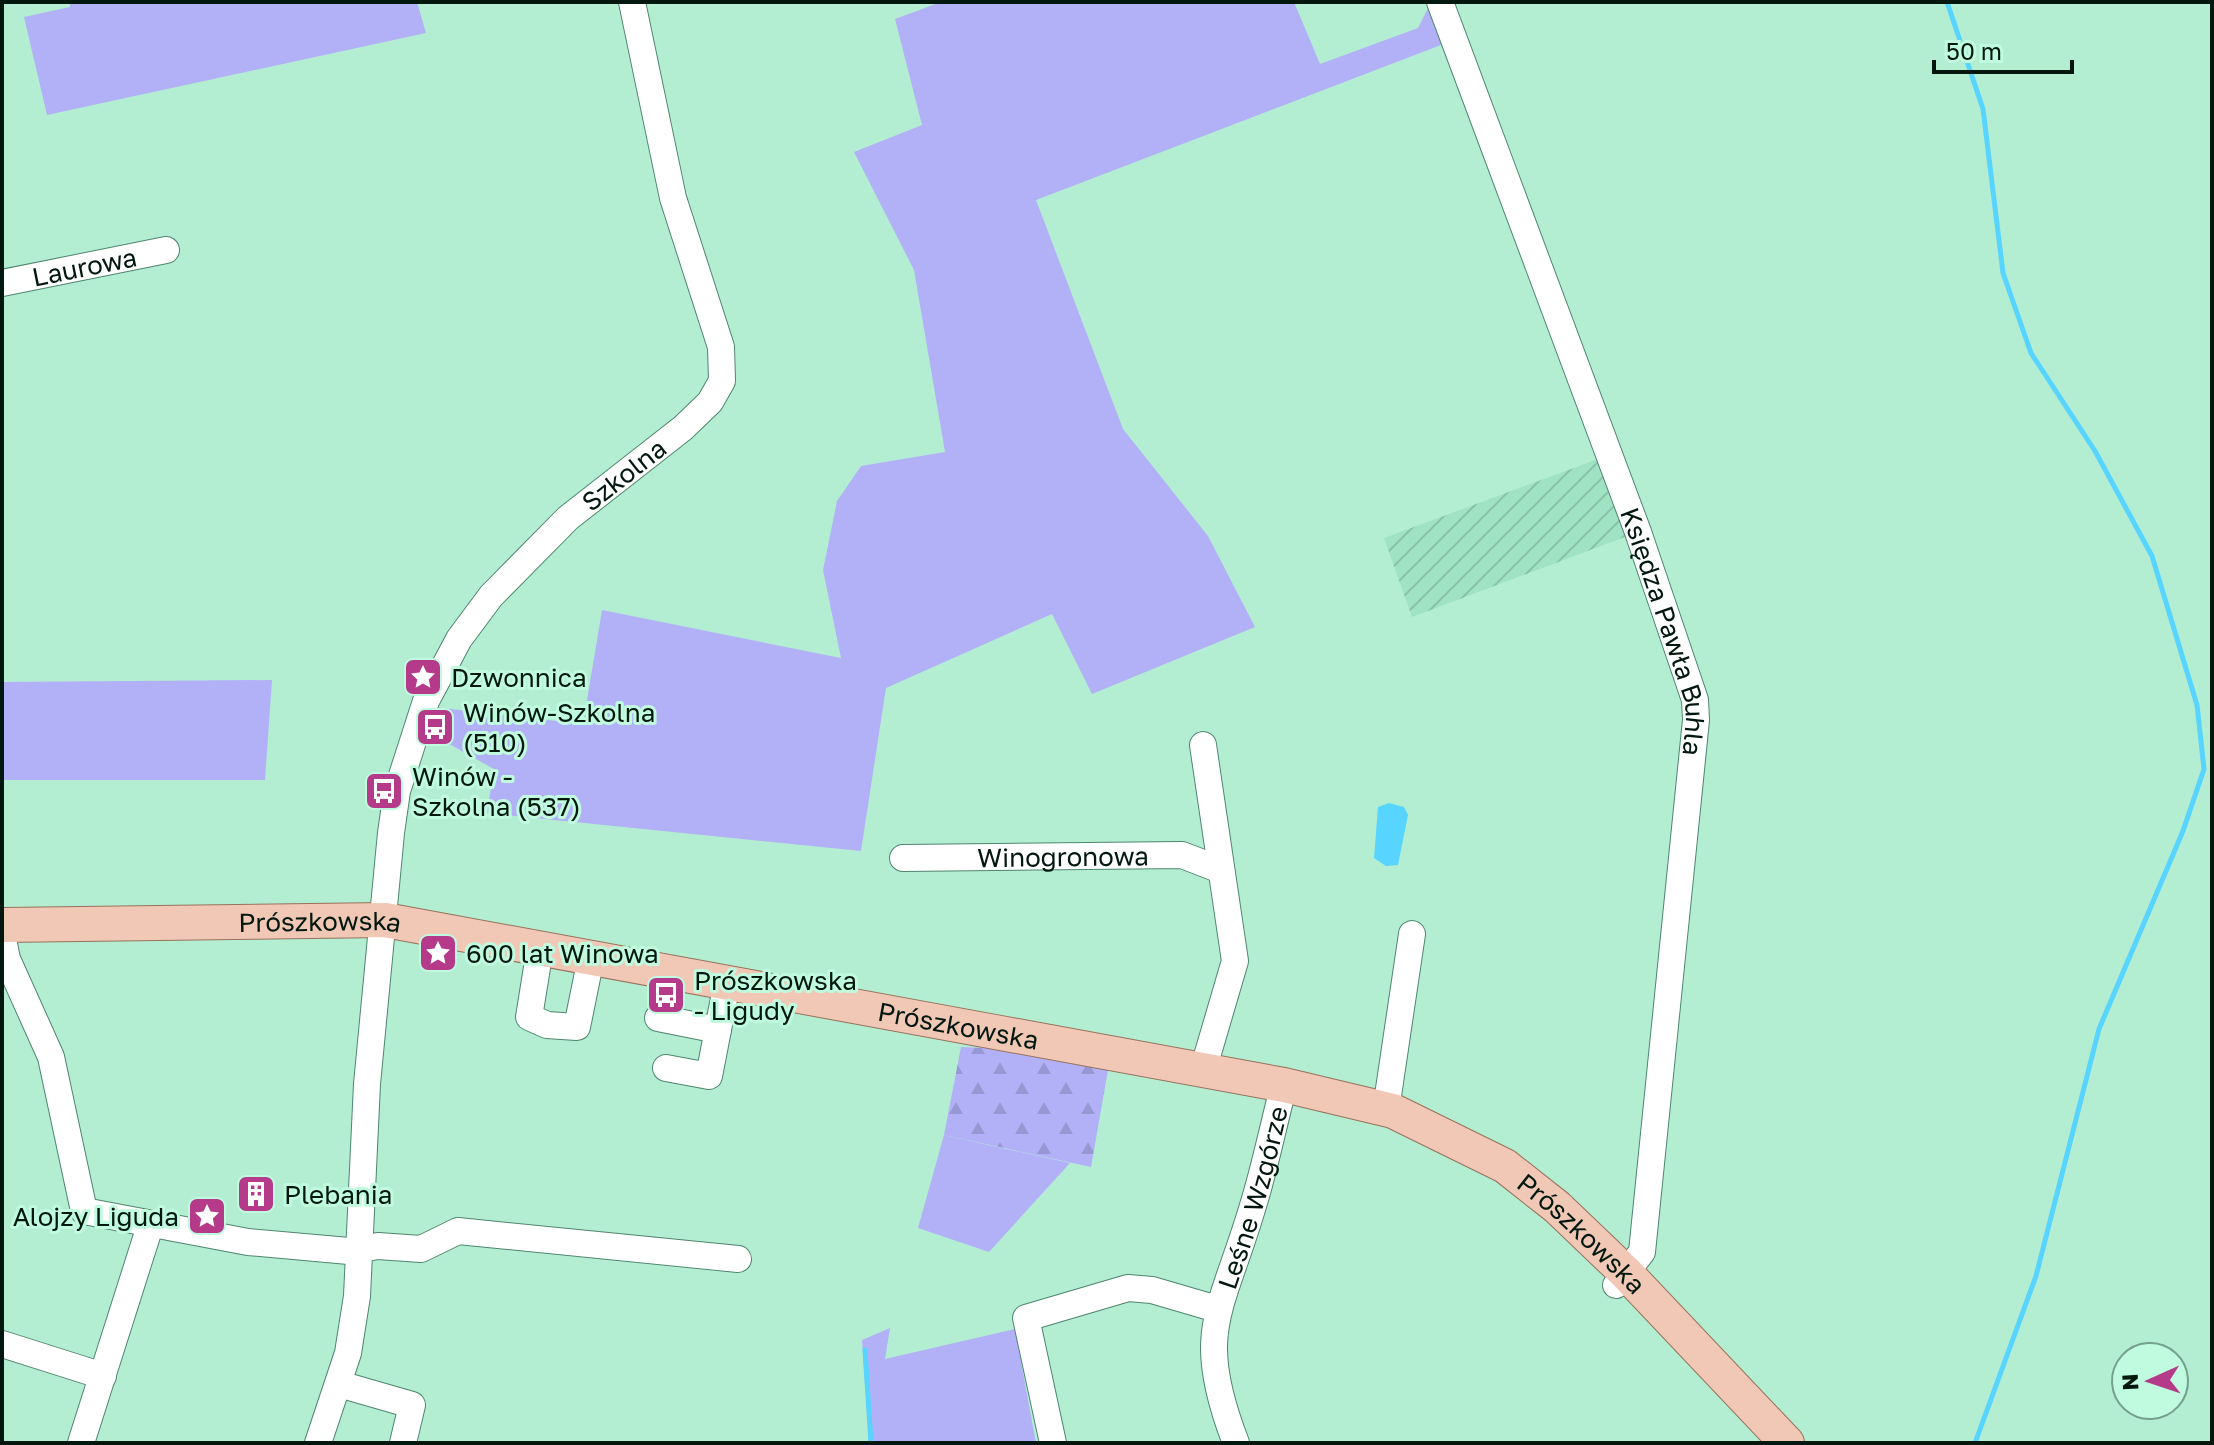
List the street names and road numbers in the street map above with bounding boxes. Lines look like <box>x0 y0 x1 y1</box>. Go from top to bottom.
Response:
street label: Laurowa <box>29 241 139 292</box>
street label: Szkolna <box>575 432 672 517</box>
street label: Księdza Pawła Buhla <box>1615 503 1712 757</box>
street label: Winogronowa <box>977 840 1149 873</box>
street label: Prószkowska <box>238 904 404 938</box>
street label: Prószkowska <box>875 995 1041 1055</box>
street label: Leśne Wzgórze <box>1211 1103 1294 1293</box>
street label: Prószkowska <box>1512 1167 1652 1300</box>

